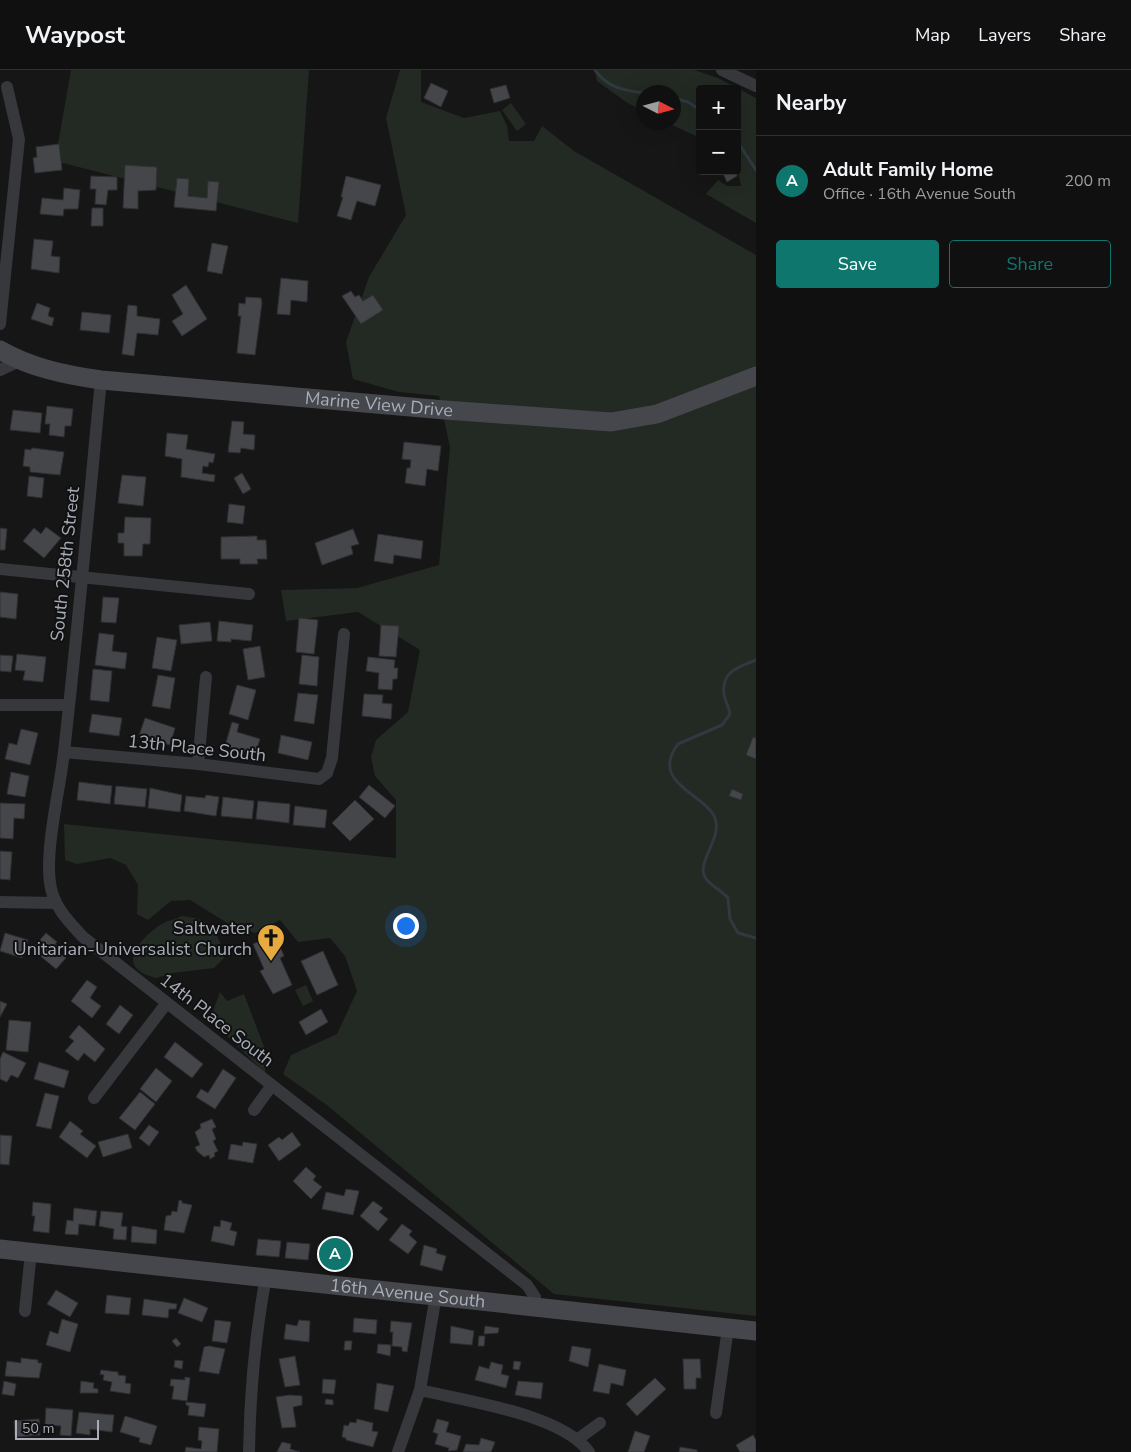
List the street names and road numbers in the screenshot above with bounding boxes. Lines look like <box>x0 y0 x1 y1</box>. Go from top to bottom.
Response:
street label: Marine View Drive <box>304 386 454 423</box>
street label: South 258th Street <box>45 485 85 642</box>
street label: 13th Place South <box>127 729 267 767</box>
street label: 14th Place South <box>155 968 279 1072</box>
street label: 16th Avenue South <box>329 1273 487 1314</box>

